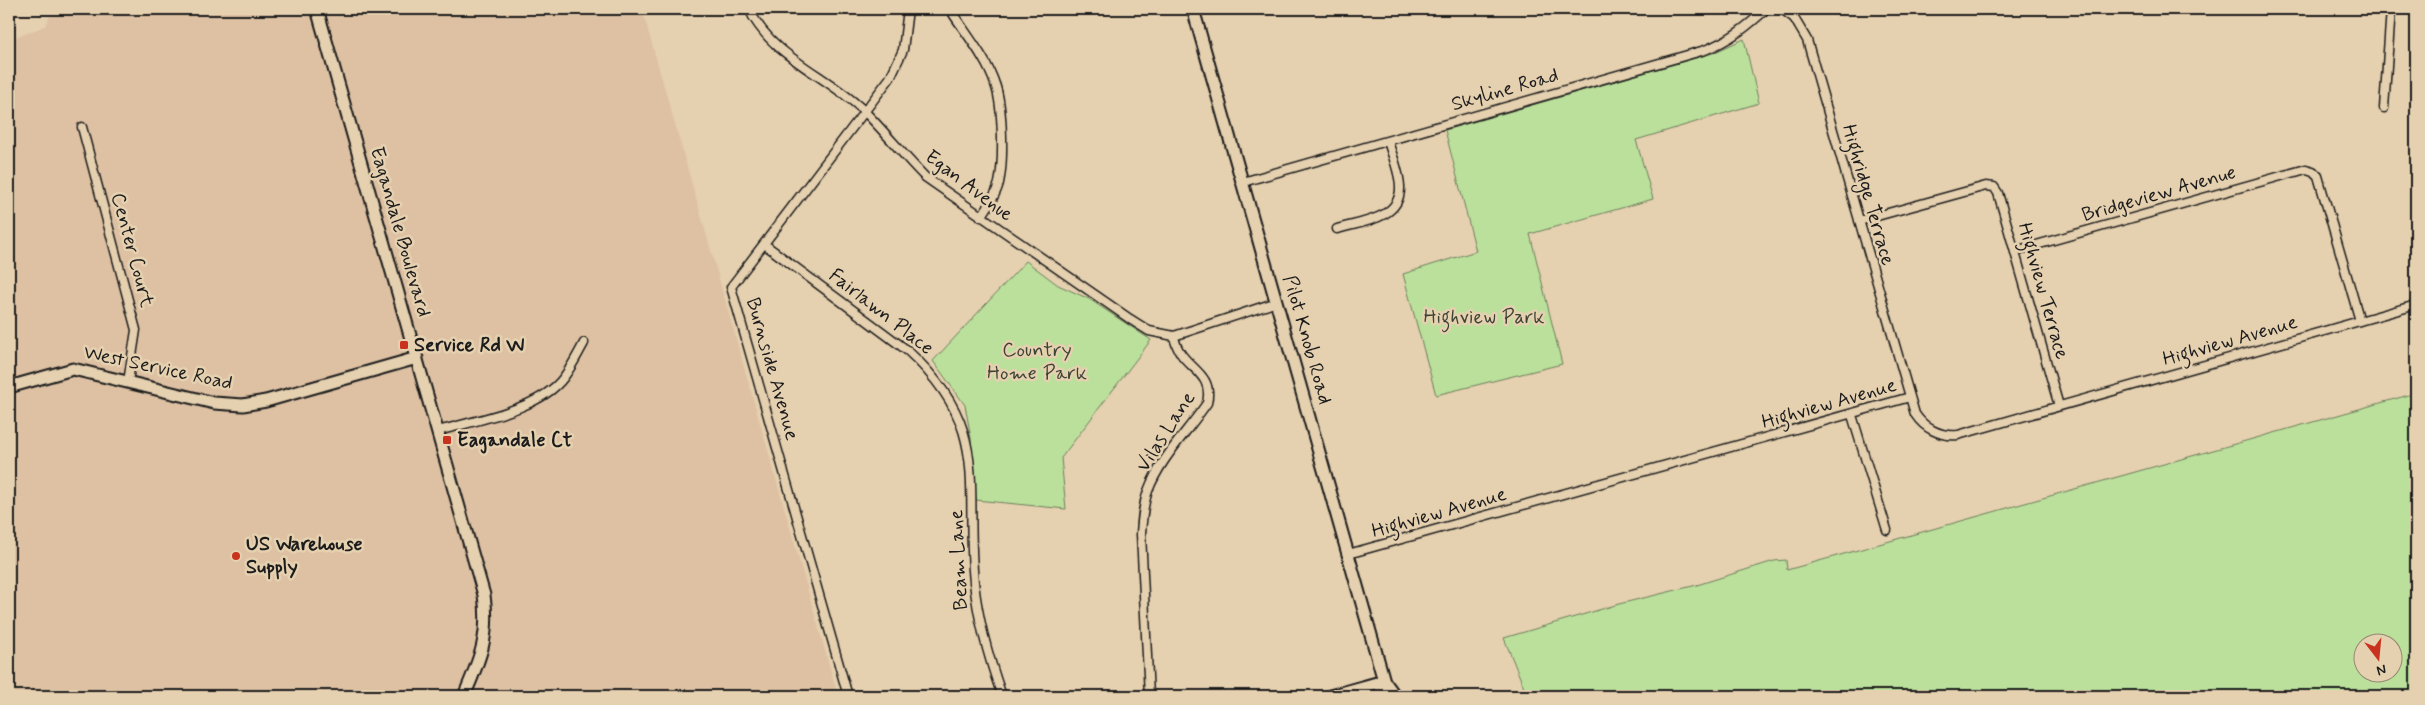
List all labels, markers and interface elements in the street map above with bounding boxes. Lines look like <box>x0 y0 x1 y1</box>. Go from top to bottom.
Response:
street label: Skyline Road <box>1448 62 1562 118</box>
street label: Highridge Terrace <box>1833 121 1901 269</box>
street label: Eagandale Boulevard <box>363 144 437 320</box>
street label: Egan Avenue <box>919 144 1019 228</box>
street label: Bridgeview Avenue <box>2079 159 2239 229</box>
street label: Center Court <box>104 190 160 310</box>
street label: Highview Terrace <box>2009 220 2075 363</box>
street label: Fairlawn Place <box>823 262 939 362</box>
street label: Pilot Knob Road <box>1276 272 1338 408</box>
street label: Burnside Avenue <box>739 294 805 444</box>
park label: Highview Park <box>1423 304 1545 333</box>
street label: Highview Avenue <box>2159 309 2301 375</box>
place label: Service Rd W <box>414 332 524 359</box>
park label: Country Home Park <box>987 337 1087 387</box>
street label: West Service Road <box>81 339 235 397</box>
marker: Service Rd W <box>398 339 410 351</box>
street label: Highview Avenue <box>1758 372 1900 438</box>
street label: Vilas Lane <box>1130 386 1202 477</box>
place label: Eagandale Ct <box>457 427 573 454</box>
marker: Eagandale Ct <box>441 434 453 446</box>
street label: Highview Avenue <box>1368 481 1510 547</box>
street label: Beam Lane <box>943 509 975 611</box>
place label: US Warehouse Supply <box>246 531 363 581</box>
marker: US Warehouse Supply <box>230 550 242 562</box>
north arrow <box>2352 632 2402 682</box>
text: N <box>2374 660 2388 679</box>

